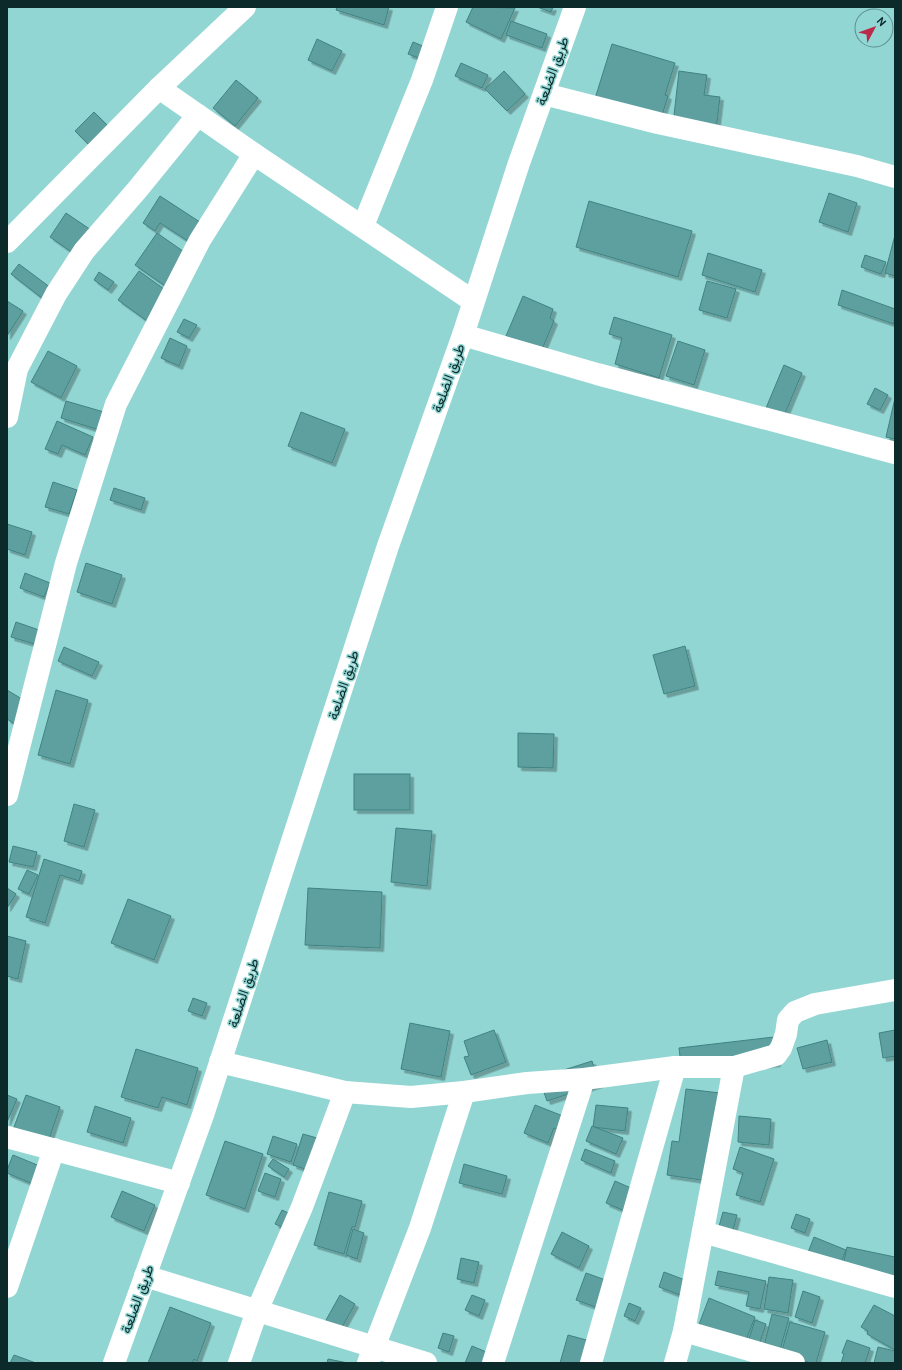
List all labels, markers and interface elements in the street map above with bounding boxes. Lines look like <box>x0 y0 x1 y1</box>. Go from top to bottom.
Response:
north arrow <box>854 8 894 48</box>
text: N <box>874 14 889 29</box>
street label: طريق الضلعة <box>531 34 573 108</box>
street label: طريق الضلعة <box>427 341 469 415</box>
street label: طريق الضلعة <box>323 648 363 722</box>
street label: طريق الضلعة <box>223 956 263 1030</box>
street label: طريق الضلعة <box>116 1262 158 1336</box>

